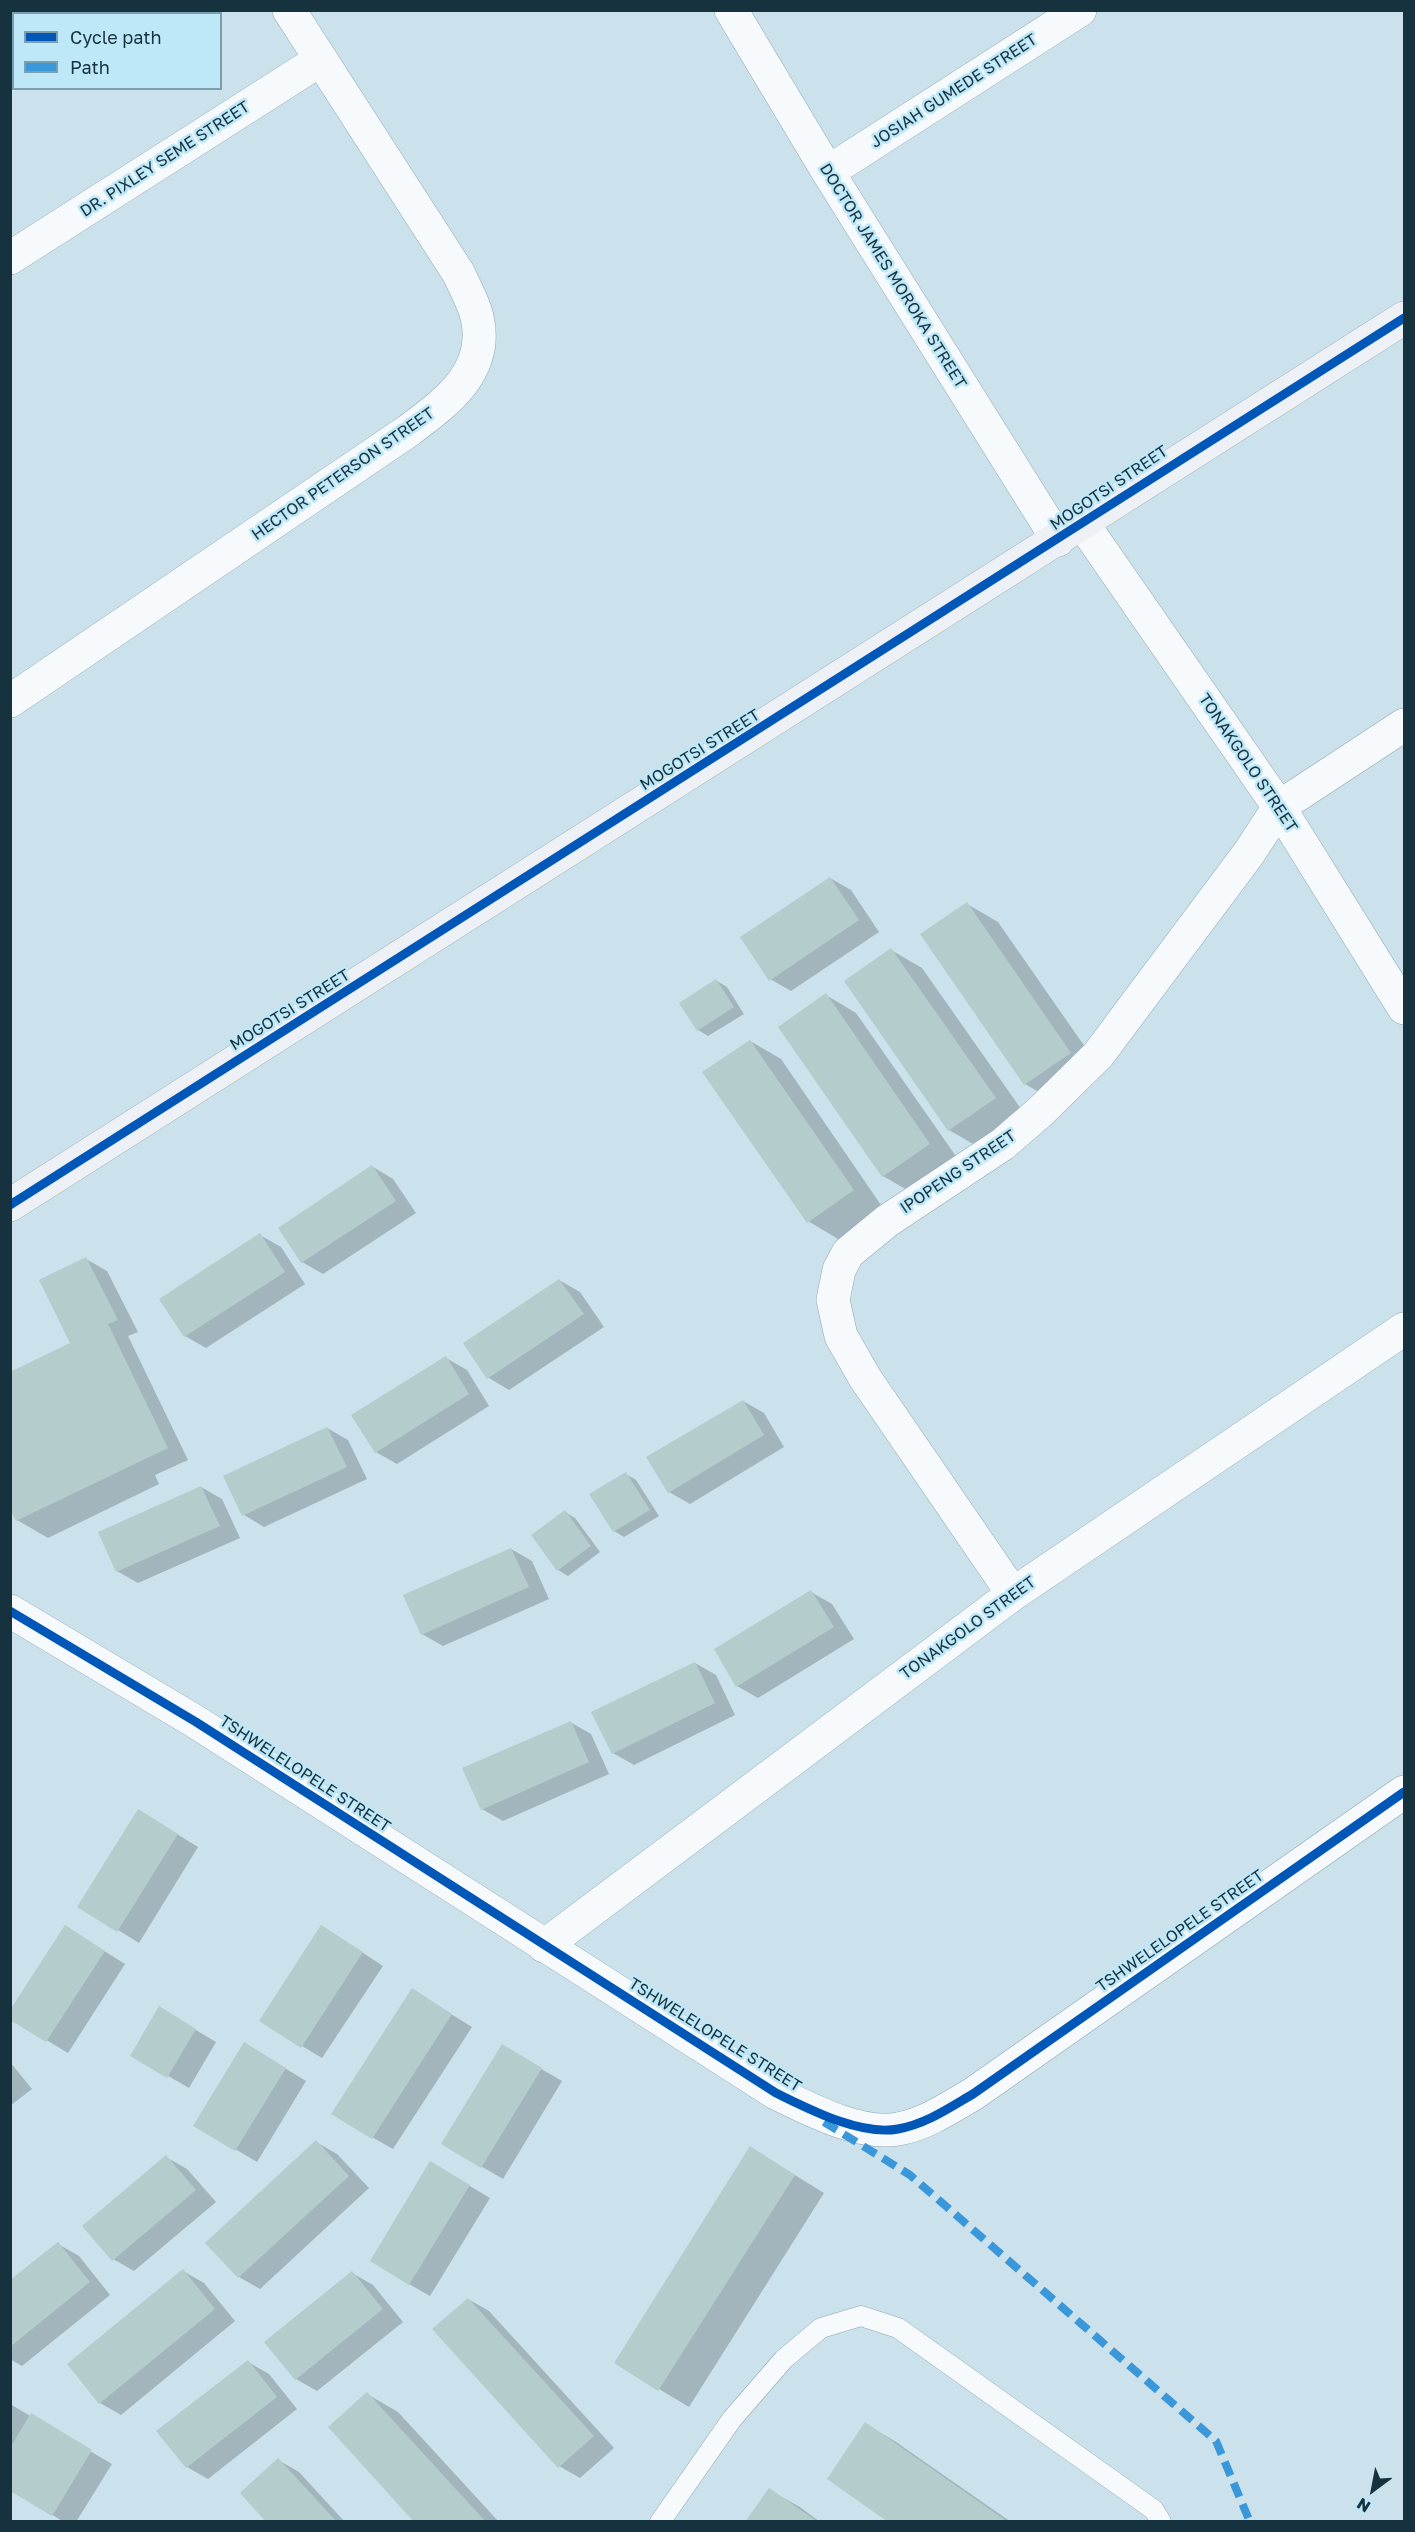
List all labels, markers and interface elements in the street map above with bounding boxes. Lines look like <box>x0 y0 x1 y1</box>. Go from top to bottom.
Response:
legend <box>12 12 222 90</box>
text: Cycle path <box>70 26 162 48</box>
street label: JOSIAH GUMEDE STREET <box>867 30 1041 152</box>
text: Path <box>70 56 110 78</box>
street label: DR. PIXLEY SEME STREET <box>77 97 253 221</box>
street label: DOCTOR JAMES MOROKA STREET <box>816 160 970 392</box>
street label: HECTOR PETERSON STREET <box>248 404 438 544</box>
street label: MOGOTSI STREET <box>1046 441 1172 535</box>
street label: TONAKGOLO STREET <box>1194 690 1302 836</box>
street label: MOGOTSI STREET <box>636 705 764 795</box>
street label: MOGOTSI STREET <box>226 965 354 1055</box>
street label: IPOPENG STREET <box>896 1126 1020 1218</box>
street label: TONAKGOLO STREET <box>896 1572 1040 1684</box>
street label: TSHWELELOPELE STREET <box>216 1711 394 1837</box>
street label: TSHWELELOPELE STREET <box>1093 1866 1267 1996</box>
street label: TSHWELELOPELE STREET <box>625 1974 805 2096</box>
north arrow <box>1343 2460 1403 2520</box>
text: N <box>1353 2494 1374 2517</box>

